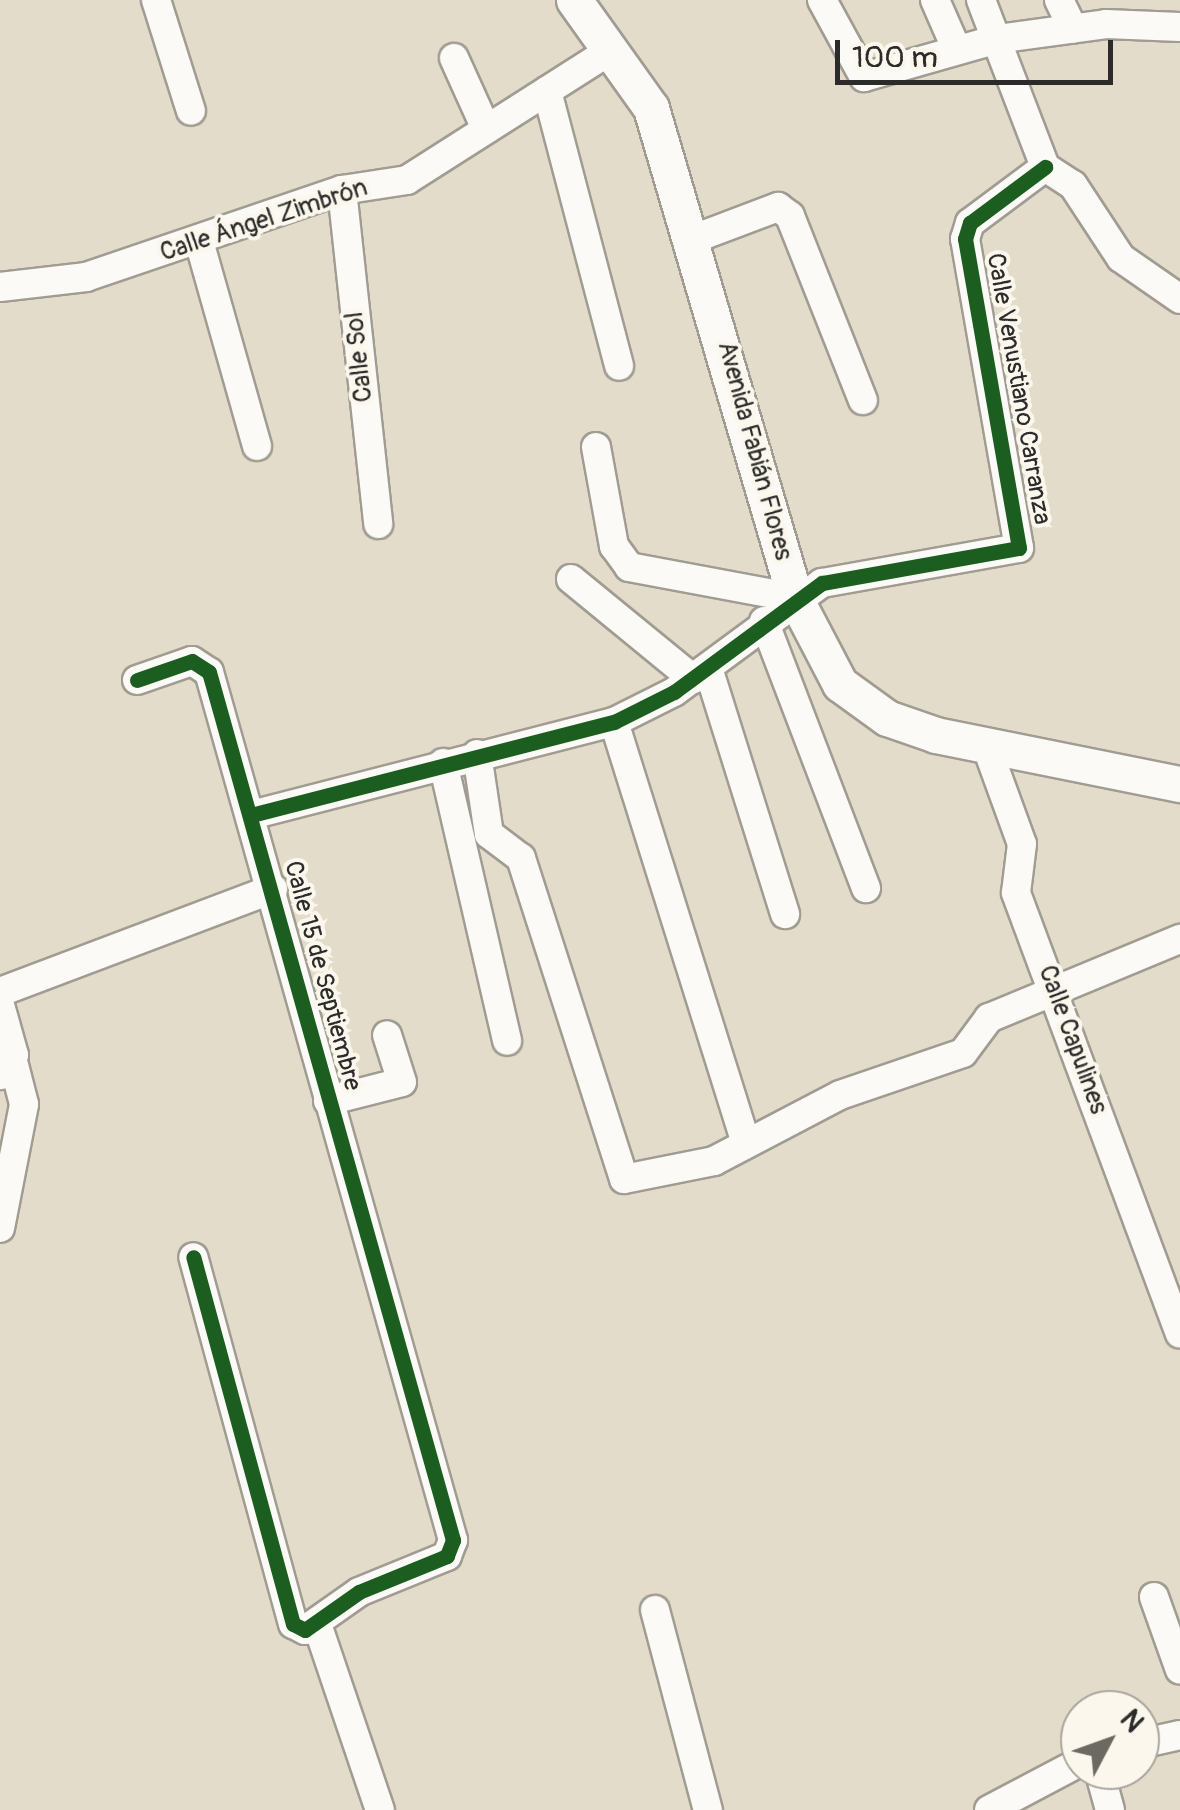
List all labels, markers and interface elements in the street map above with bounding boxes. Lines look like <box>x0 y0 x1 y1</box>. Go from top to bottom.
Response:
scale bar <box>840 20 1118 82</box>
text: 100 m <box>852 39 938 76</box>
street label: Calle Ángel Zimbrón <box>157 173 371 269</box>
street label: Calle Venustiano Carranza <box>979 251 1057 527</box>
street label: Calle Sol <box>340 310 380 404</box>
street label: Avenida Fabián Flores <box>710 338 798 564</box>
street label: Calle 15 de Septiembre <box>277 858 367 1094</box>
street label: Calle Capulines <box>1031 962 1113 1118</box>
north arrow <box>1060 1690 1160 1790</box>
text: N <box>1112 1703 1151 1740</box>

